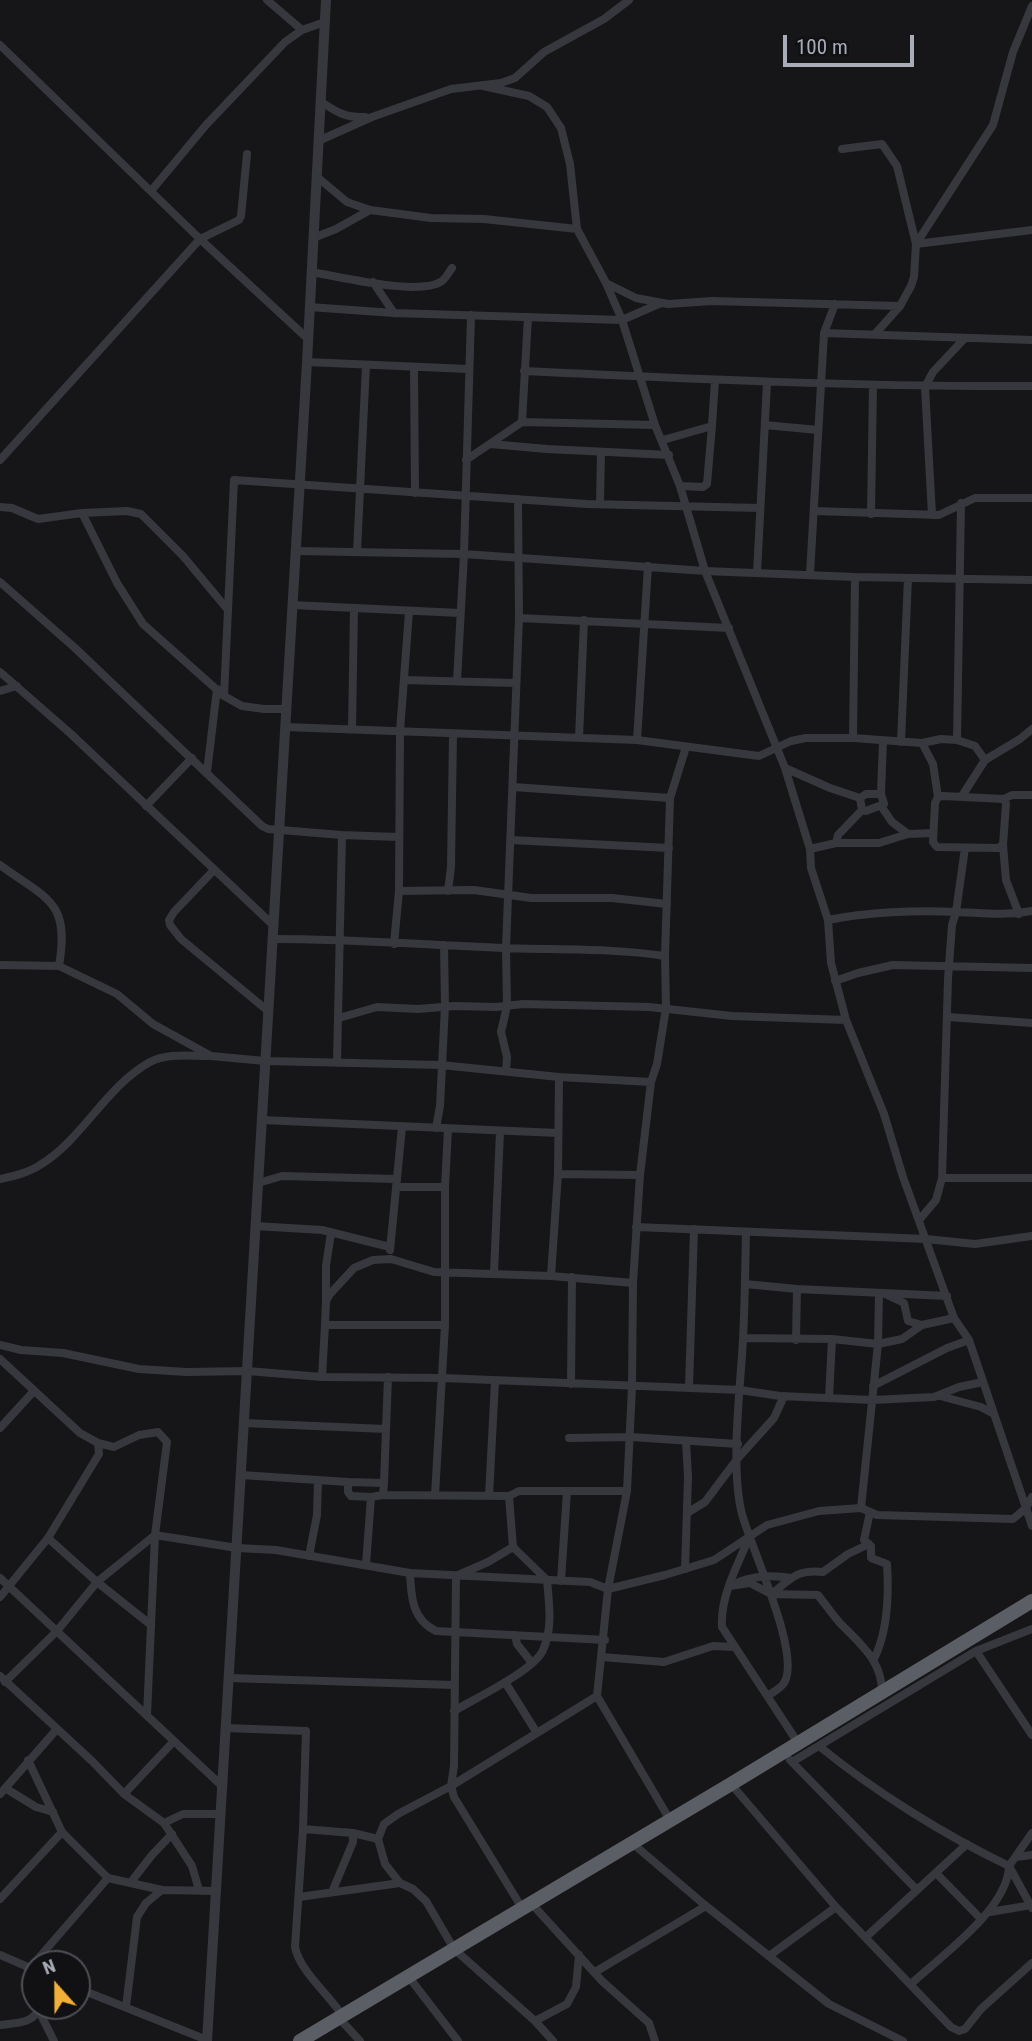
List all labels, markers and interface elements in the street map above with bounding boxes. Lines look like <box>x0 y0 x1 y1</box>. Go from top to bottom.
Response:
scale bar <box>787 21 918 65</box>
text: 100 m <box>796 35 848 59</box>
north arrow <box>21 1950 91 2020</box>
text: N <box>39 1954 59 1980</box>

